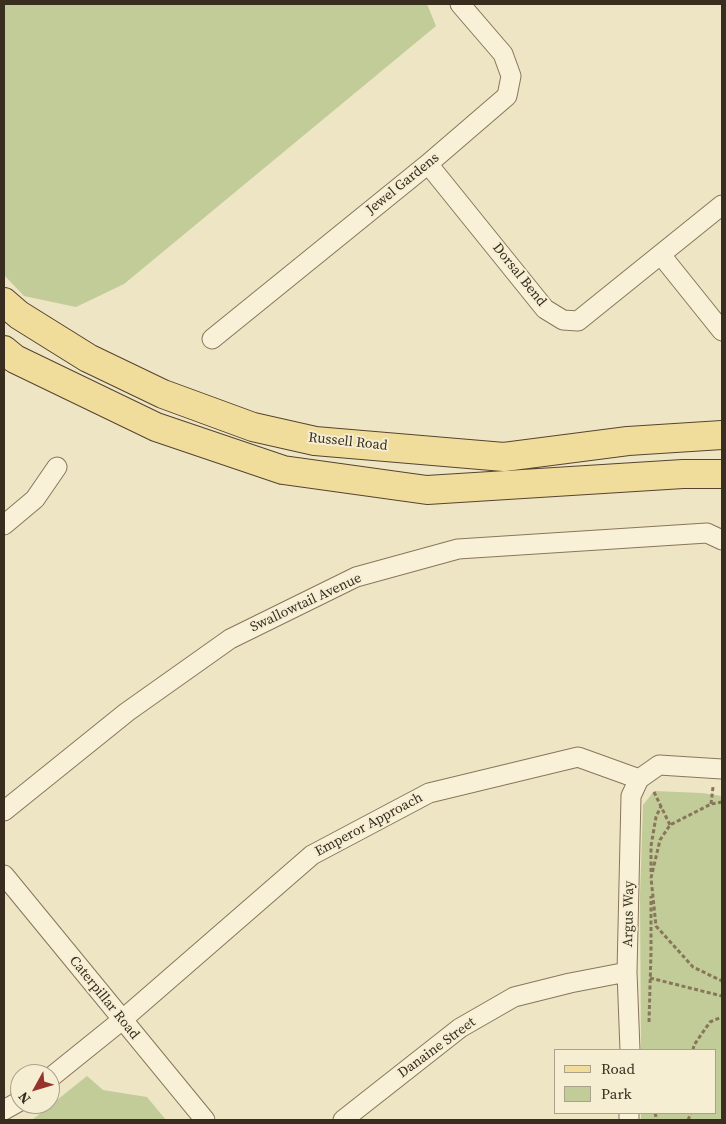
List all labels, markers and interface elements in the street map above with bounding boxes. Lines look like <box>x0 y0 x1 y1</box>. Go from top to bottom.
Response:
street label: Jewel Gardens <box>363 150 443 218</box>
street label: Dorsal Bend <box>488 240 550 310</box>
street label: Russell Road <box>308 429 388 455</box>
street label: Swallowtail Avenue <box>248 570 364 636</box>
street label: Emperor Approach <box>312 790 426 860</box>
street label: Argus Way <box>620 881 638 947</box>
street label: Caterpillar Road <box>65 953 143 1043</box>
street label: Danaine Street <box>395 1014 479 1082</box>
legend <box>554 1049 716 1114</box>
text: Road <box>601 1058 635 1079</box>
north arrow <box>10 1064 60 1114</box>
text: Park <box>601 1083 632 1104</box>
text: N <box>13 1088 35 1108</box>

